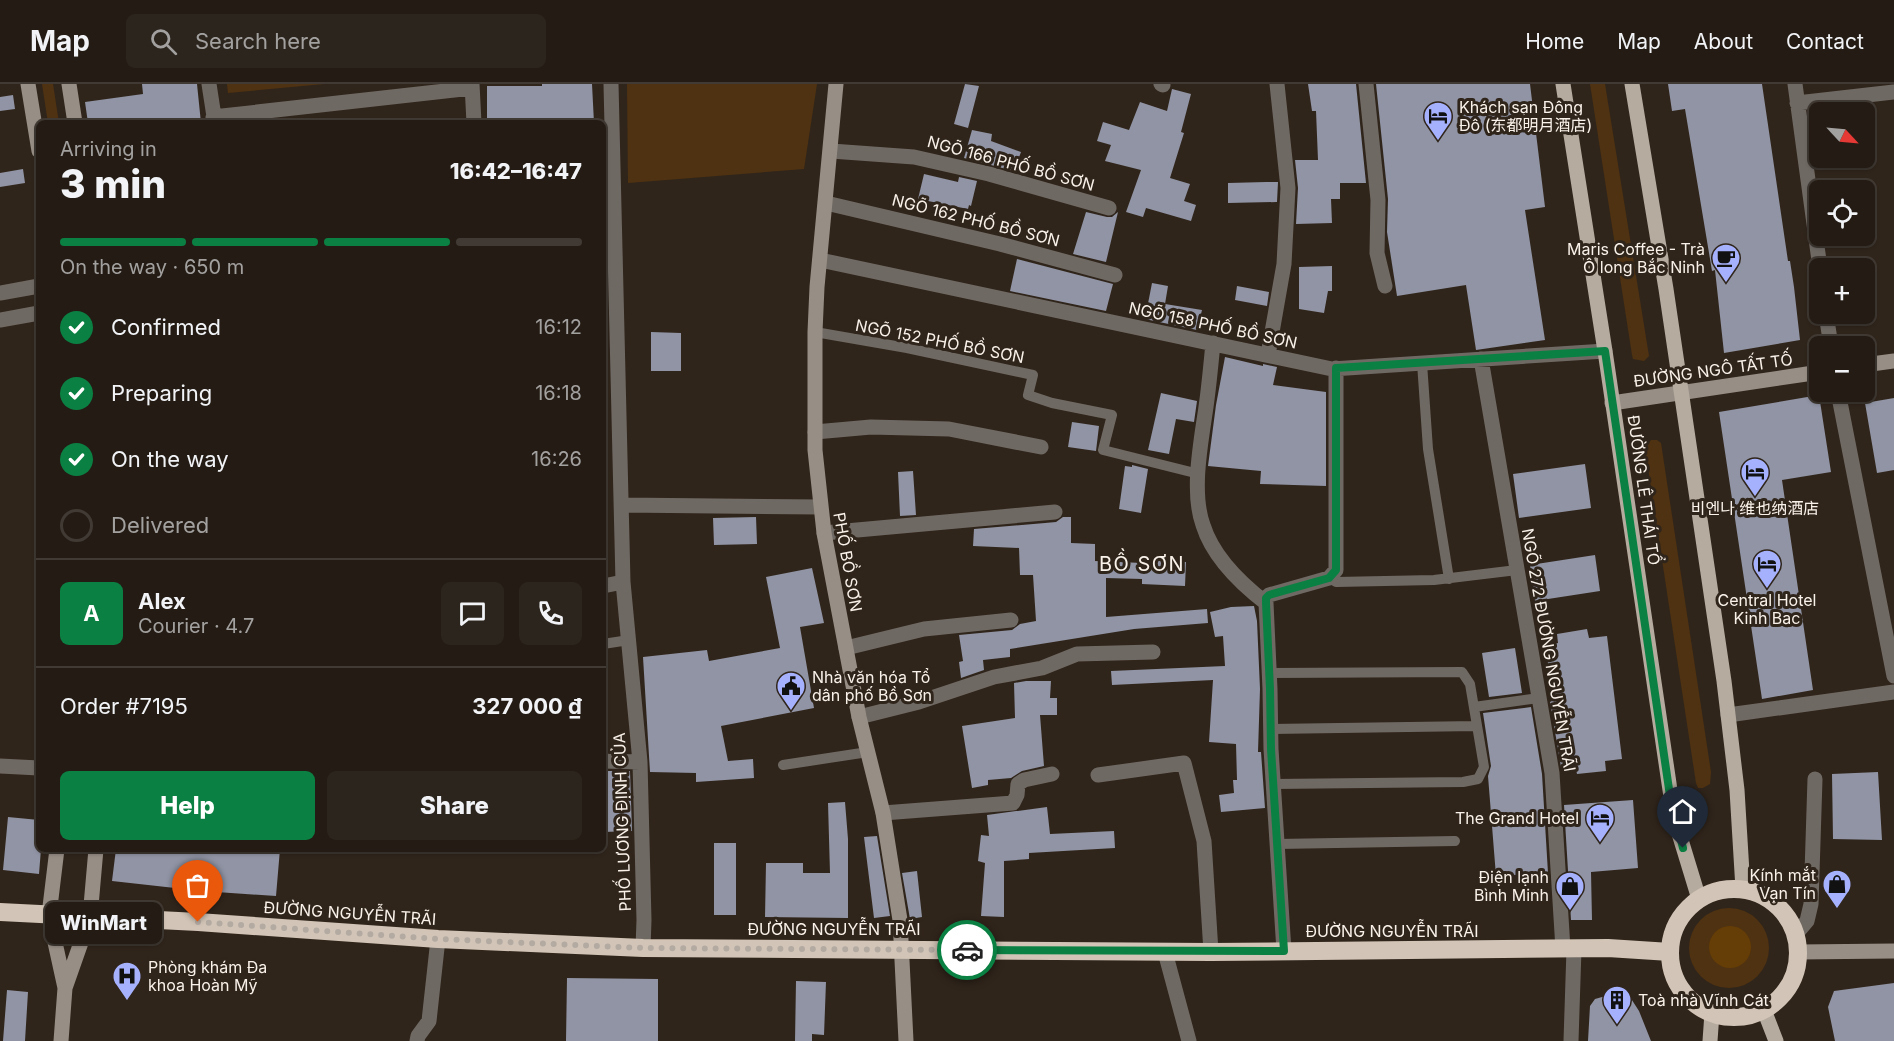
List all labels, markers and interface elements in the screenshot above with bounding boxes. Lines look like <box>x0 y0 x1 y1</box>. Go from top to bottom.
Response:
search box <box>126 14 546 68</box>
text: Map <box>30 24 90 58</box>
icon: search <box>147 25 180 58</box>
text: Search here <box>195 28 321 54</box>
text: Home <box>1525 29 1584 54</box>
text: Map <box>1617 29 1661 54</box>
text: About <box>1694 29 1753 54</box>
text: Contact <box>1786 29 1864 54</box>
place label: Khách sạn Đông Đô (东都明月酒店) <box>1459 97 1592 135</box>
hotel icon: Khách sạn Đông Đô (东都明月酒店) <box>1422 100 1454 142</box>
north arrow <box>1809 102 1875 168</box>
map controls <box>1809 102 1875 402</box>
street label: NGÕ 166 PHỐ BỒ SƠN <box>925 129 1097 195</box>
text: Arriving in <box>60 137 157 161</box>
text: 16:42–16:47 <box>450 158 582 184</box>
text: 3 min <box>60 160 166 207</box>
button: locate <box>1809 180 1875 246</box>
street label: NGÕ 162 PHỐ BỒ SƠN <box>890 188 1062 251</box>
place label: Maris Coffee - Trà Ô long Bắc Ninh <box>1567 239 1705 277</box>
cafe icon: Maris Coffee - Trà Ô long Bắc Ninh <box>1710 242 1742 284</box>
text: On the way · 650 m <box>60 255 244 279</box>
button: + <box>1809 258 1875 324</box>
street label: NGÕ 158 PHỐ BỒ SƠN <box>1127 295 1300 353</box>
icon: check <box>60 311 93 344</box>
street label: NGÕ 152 PHỐ BỒ SƠN <box>854 313 1027 367</box>
text: Confirmed <box>111 314 221 340</box>
text: 16:12 <box>535 315 582 339</box>
button: − <box>1809 336 1875 402</box>
street label: ĐƯỜNG NGÔ TẤT TỐ <box>1632 347 1794 391</box>
icon: check <box>60 377 93 410</box>
text: Preparing <box>111 380 212 406</box>
text: 16:18 <box>535 381 582 405</box>
street label: ĐƯỜNG LÊ THÁI TỔ <box>1624 413 1666 566</box>
icon: check <box>60 443 93 476</box>
text: On the way <box>111 446 229 472</box>
text: 16:26 <box>531 447 582 471</box>
hotel icon: 비엔나 维也纳酒店 <box>1739 456 1771 498</box>
place label: 비엔나 维也纳酒店 <box>1691 498 1819 518</box>
street label: PHỐ BỒ SƠN <box>829 510 869 613</box>
text: Delivered <box>111 512 209 538</box>
street label: NGÕ 272 ĐƯỜNG NGUYỄN TRÃI <box>1518 526 1582 773</box>
district label: BỒ SƠN <box>1099 548 1185 576</box>
hotel icon: Central Hotel Kinh Bac <box>1751 548 1783 590</box>
button: chat <box>441 582 504 645</box>
button: phone <box>519 582 582 645</box>
text: Alex <box>138 588 186 614</box>
place label: Central Hotel Kinh Bac <box>1718 590 1816 628</box>
text: A <box>83 600 100 626</box>
text: Courier · 4.7 <box>138 614 254 638</box>
place label: Nhà văn hóa Tổ dân phố Bồ Sơn <box>812 667 932 705</box>
public building icon: Nhà văn hóa Tổ dân phố Bồ Sơn <box>775 670 807 712</box>
text: Order #7195 <box>60 693 188 719</box>
text: 327 000 ₫ <box>472 693 582 719</box>
street label: PHỐ LƯƠNG ĐỊNH CỦA <box>607 732 635 912</box>
button: Help <box>60 771 315 840</box>
button: Share <box>327 771 582 840</box>
pin <box>1657 786 1708 848</box>
icon: home <box>1666 795 1699 828</box>
hotel icon: The Grand Hotel <box>1584 802 1616 844</box>
place label: The Grand Hotel <box>1455 808 1579 828</box>
pin <box>172 860 223 922</box>
place label: Kính mắt Vạn Tín <box>1749 865 1816 903</box>
place label: Điện lạnh Bình Minh <box>1474 867 1549 905</box>
shop icon: Kính mắt Vạn Tín <box>1821 868 1853 910</box>
icon: bag <box>181 869 214 902</box>
shop icon: Điện lạnh Bình Minh <box>1554 870 1586 912</box>
street label: ĐƯỜNG NGUYỄN TRÃI <box>263 895 437 929</box>
callout: WinMart <box>45 901 162 943</box>
text: WinMart <box>60 911 147 935</box>
street label: ĐƯỜNG NGUYỄN TRÃI <box>748 917 920 939</box>
street label: ĐƯỜNG NGUYỄN TRÃI <box>1306 919 1478 941</box>
courier <box>937 920 997 980</box>
icon: car <box>951 934 984 967</box>
place label: Phòng khám Đa khoa Hoàn Mỹ <box>148 957 267 995</box>
hospital icon: Phòng khám Đa khoa Hoàn Mỹ <box>111 960 143 1002</box>
building icon: Toà nhà Vĩnh Cát <box>1601 984 1633 1026</box>
place label: Toà nhà Vĩnh Cát <box>1638 990 1769 1010</box>

